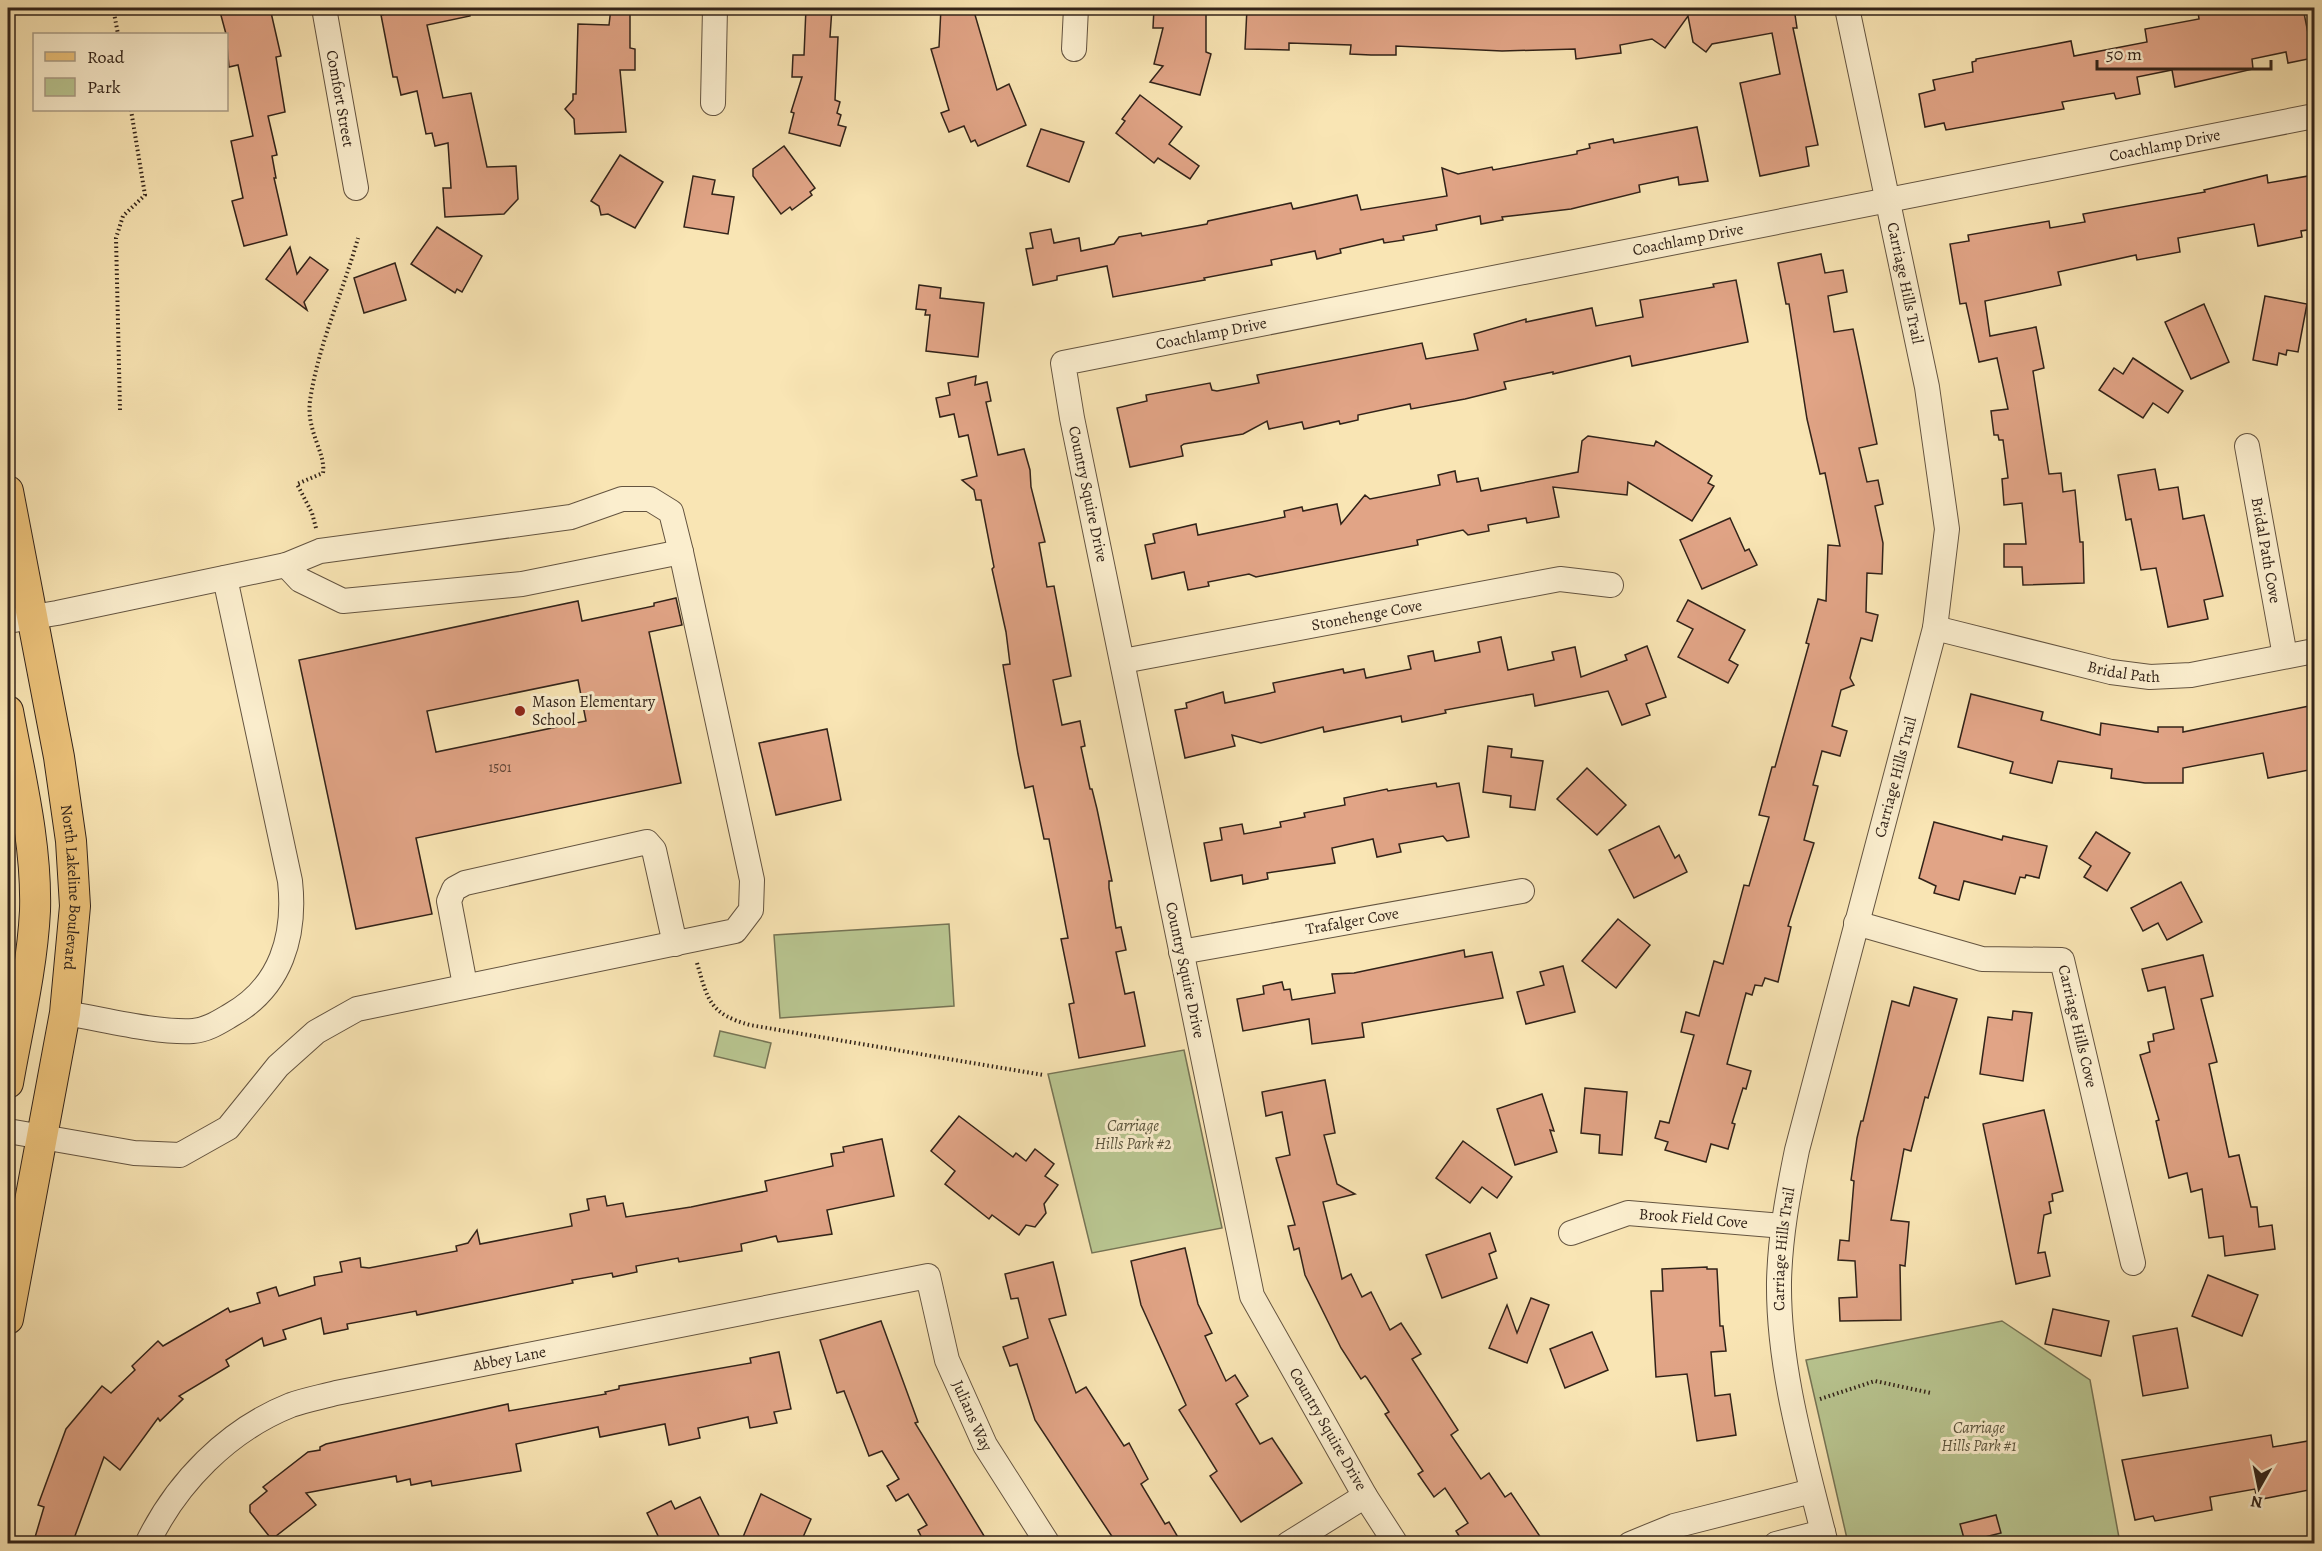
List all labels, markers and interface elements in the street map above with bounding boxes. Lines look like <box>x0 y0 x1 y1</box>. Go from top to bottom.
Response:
legend <box>33 33 228 111</box>
scale bar <box>2097 33 2271 71</box>
text: 50 m <box>2106 42 2142 66</box>
text: Road <box>87 45 125 69</box>
street label: Comfort Street <box>321 48 360 149</box>
text: Park <box>87 75 121 99</box>
street label: Coachlamp Drive <box>2107 124 2222 167</box>
street label: Coachlamp Drive <box>1631 218 1746 261</box>
street label: Carriage Hills Trail <box>1881 220 1929 346</box>
street label: Coachlamp Drive <box>1154 312 1269 355</box>
street label: Country Squire Drive <box>1063 424 1113 564</box>
street label: Bridal Path Cove <box>2245 495 2286 605</box>
street label: Stonehenge Cove <box>1310 594 1424 636</box>
street label: Bridal Path <box>2085 656 2161 688</box>
place label: Mason Elementary School <box>532 691 656 731</box>
marker: Mason Elementary School <box>513 704 527 718</box>
street label: Carriage Hills Trail <box>1869 714 1922 840</box>
house number: 1501 <box>488 758 512 777</box>
street label: North Lakeline Boulevard <box>55 803 86 971</box>
street label: Country Squire Drive <box>1160 900 1210 1040</box>
street label: Trafalger Cove <box>1304 902 1401 940</box>
street label: Carriage Hills Cove <box>2052 963 2103 1090</box>
park label: Carriage Hills Park #2 <box>1094 1115 1172 1155</box>
street label: Carriage Hills Trail <box>1768 1186 1800 1311</box>
street label: Brook Field Cove <box>1638 1203 1749 1234</box>
street label: Abbey Lane <box>470 1341 548 1377</box>
street label: Country Squire Drive <box>1284 1363 1372 1495</box>
street label: Julians Way <box>946 1377 998 1457</box>
park label: Carriage Hills Park #1 <box>1941 1417 2017 1457</box>
north arrow <box>2229 1458 2289 1518</box>
text: N <box>2249 1490 2264 1514</box>

